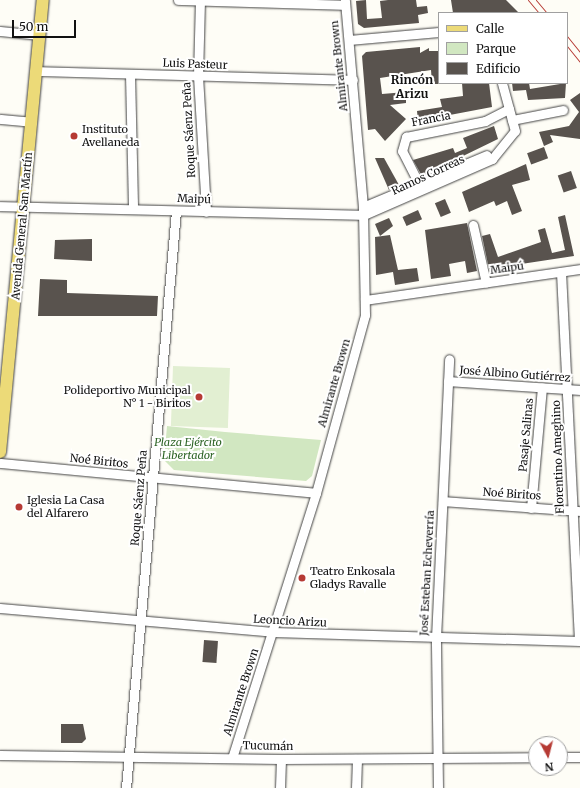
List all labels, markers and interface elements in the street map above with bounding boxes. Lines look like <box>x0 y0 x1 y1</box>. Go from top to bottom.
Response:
scale bar <box>14 12 78 38</box>
legend <box>438 12 568 84</box>
text: 50 m <box>19 19 48 34</box>
street label: Almirante Brown <box>328 20 350 112</box>
text: Calle <box>476 21 504 36</box>
text: Parque <box>476 41 516 56</box>
street label: Luis Pasteur <box>162 56 228 72</box>
text: Edificio <box>476 61 520 76</box>
district label: Rincón Arizu <box>391 73 433 101</box>
street label: Roque Sáenz Peña <box>180 82 198 178</box>
street label: Francia <box>410 109 452 129</box>
place label: Instituto Avellaneda <box>82 123 139 149</box>
marker: Instituto Avellaneda <box>69 131 79 141</box>
street label: Avenida General San Martín <box>9 152 35 300</box>
street label: Ramos Correas <box>389 152 467 198</box>
street label: Maipú <box>177 192 211 206</box>
street label: Maipú <box>489 259 525 277</box>
street label: Almirante Brown <box>315 337 353 429</box>
street label: José Albino Gutiérrez <box>459 364 571 384</box>
place label: Polideportivo Municipal N° 1 - Biritos <box>64 384 191 410</box>
marker: Polideportivo Municipal N° 1 - Biritos <box>194 392 204 402</box>
street label: Pasaje Salinas <box>516 397 536 473</box>
street label: Florentino Ameghino <box>549 400 567 514</box>
park label: Plaza Ejército Libertador <box>154 436 222 462</box>
street label: Roque Sáenz Peña <box>128 450 150 546</box>
street label: Noé Biritos <box>69 451 129 471</box>
street label: Noé Biritos <box>482 485 542 503</box>
place label: Iglesia La Casa del Alfarero <box>27 494 104 520</box>
marker: Iglesia La Casa del Alfarero <box>14 502 24 512</box>
street label: José Esteban Echeverría <box>417 510 437 636</box>
place label: Teatro Enkosala Gladys Ravalle <box>310 565 395 591</box>
marker: Teatro Enkosala Gladys Ravalle <box>297 573 307 583</box>
street label: Leoncio Arizu <box>253 612 327 630</box>
street label: Almirante Brown <box>221 647 261 737</box>
north arrow <box>528 736 568 776</box>
street label: Tucumán <box>242 739 294 753</box>
text: N <box>544 759 555 774</box>

